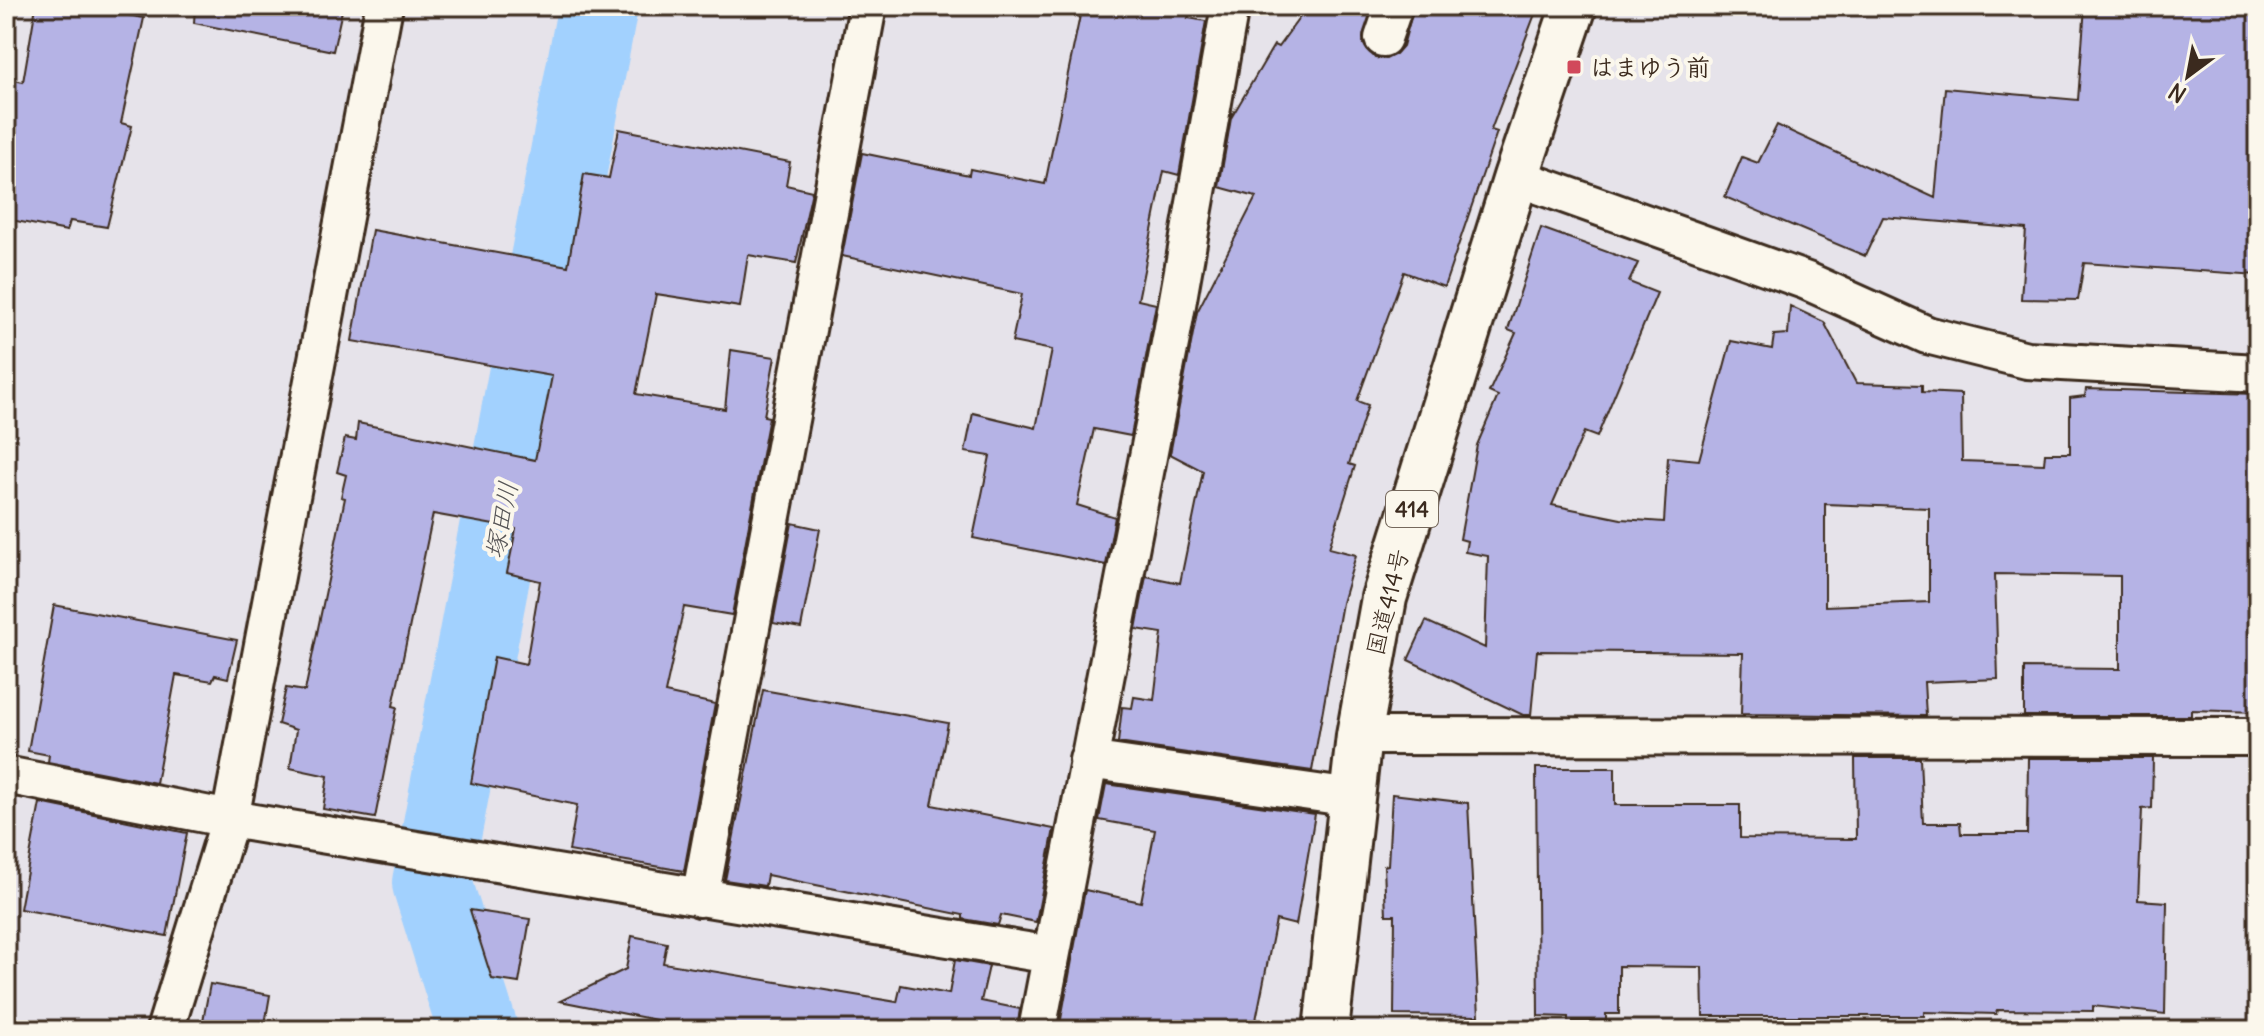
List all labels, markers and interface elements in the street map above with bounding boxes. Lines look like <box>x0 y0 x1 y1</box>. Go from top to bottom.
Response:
north arrow <box>2148 36 2228 116</box>
place label: はまゆう前 <box>1590 52 1710 82</box>
marker: はまゆう前 <box>1565 58 1583 76</box>
text: N <box>2164 77 2191 109</box>
water label: 塚田川 <box>477 479 525 561</box>
road number: 414 <box>1386 491 1438 527</box>
street label: 国道414号 <box>1359 545 1415 659</box>

